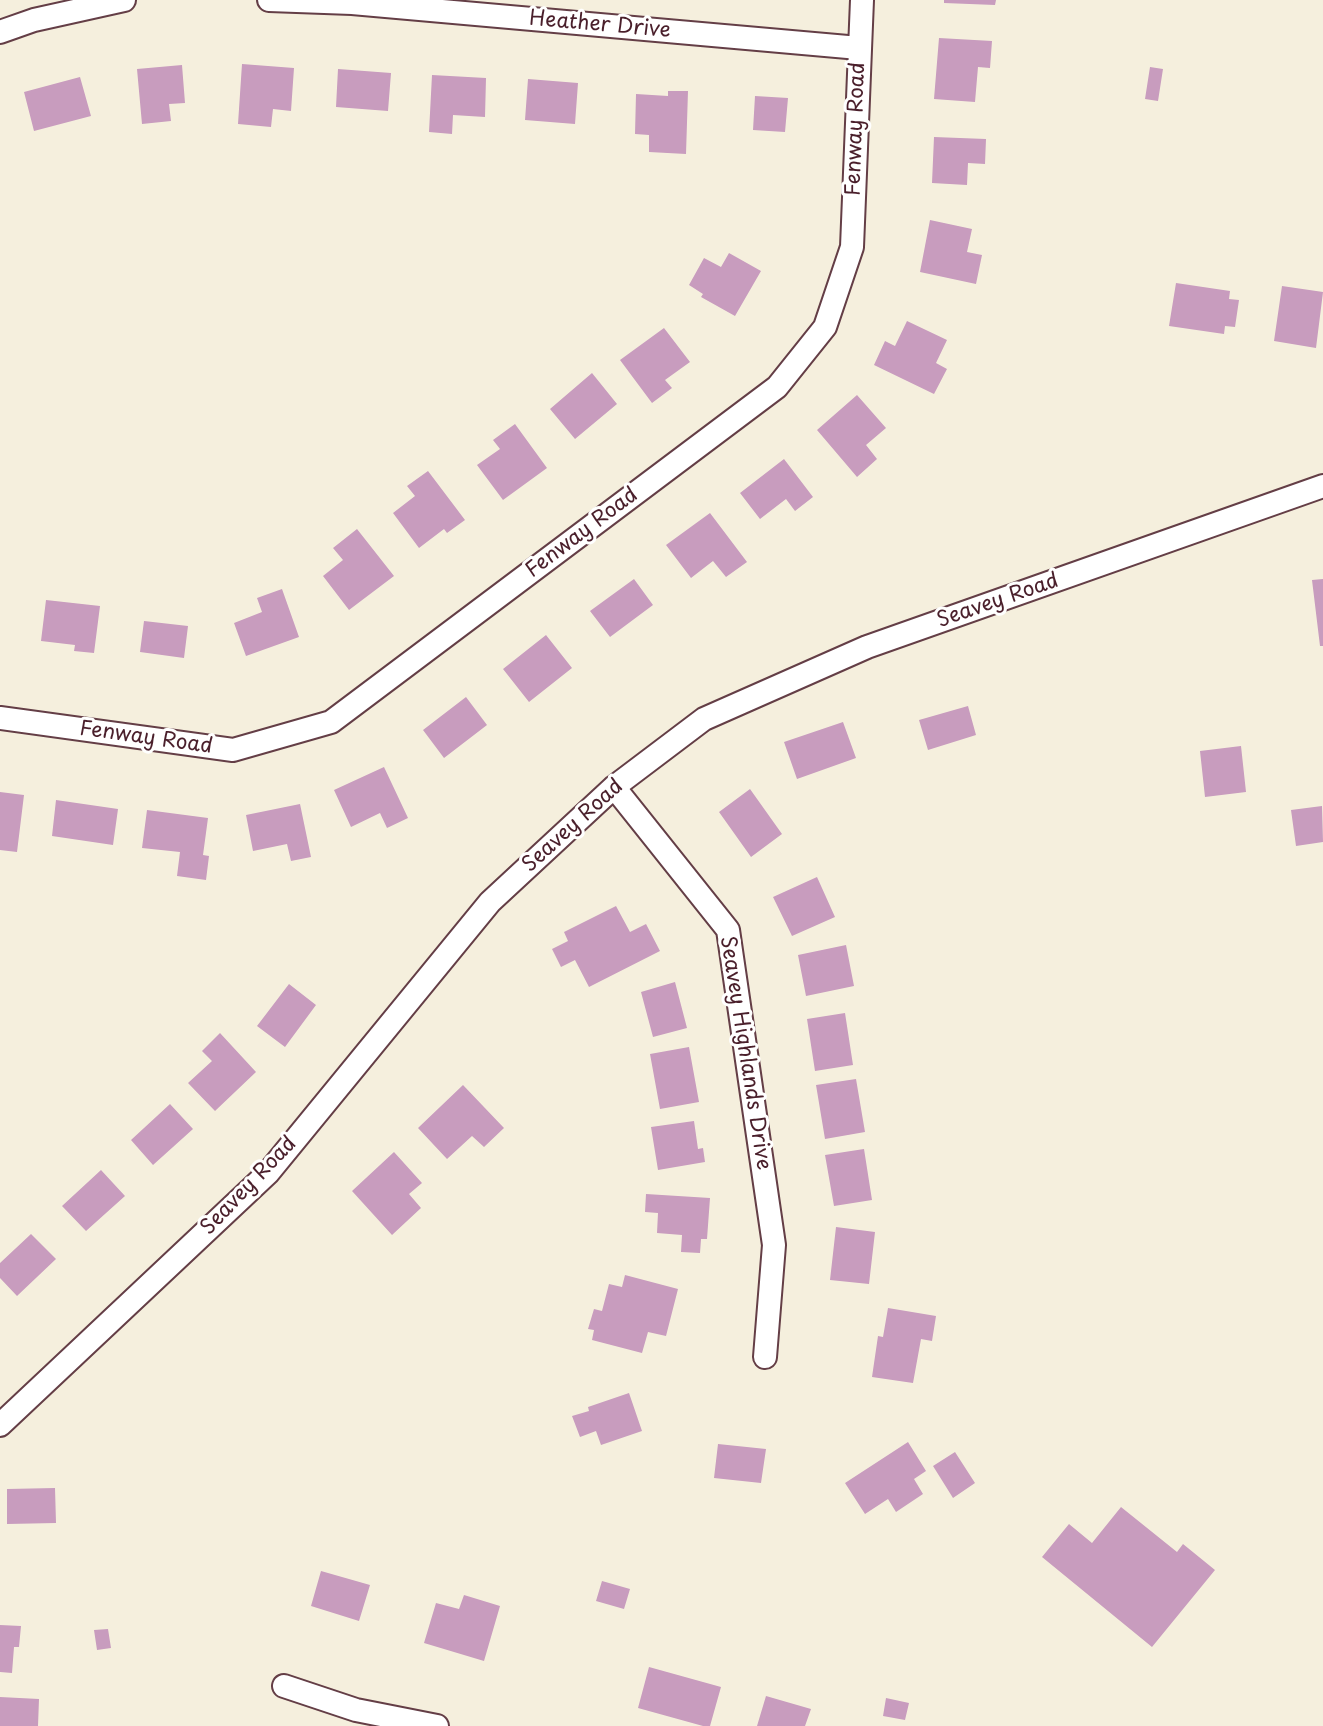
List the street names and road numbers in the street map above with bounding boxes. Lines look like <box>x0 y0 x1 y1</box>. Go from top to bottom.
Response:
street label: Heather Drive <box>528 6 672 44</box>
street label: Fenway Road <box>841 62 871 196</box>
street label: Fenway Road <box>521 483 643 583</box>
street label: Seavey Road <box>934 568 1062 634</box>
street label: Fenway Road <box>78 716 214 760</box>
street label: Seavey Road <box>517 774 629 878</box>
street label: Seavey Highlands Drive <box>714 934 776 1172</box>
street label: Seavey Road <box>196 1132 302 1240</box>

